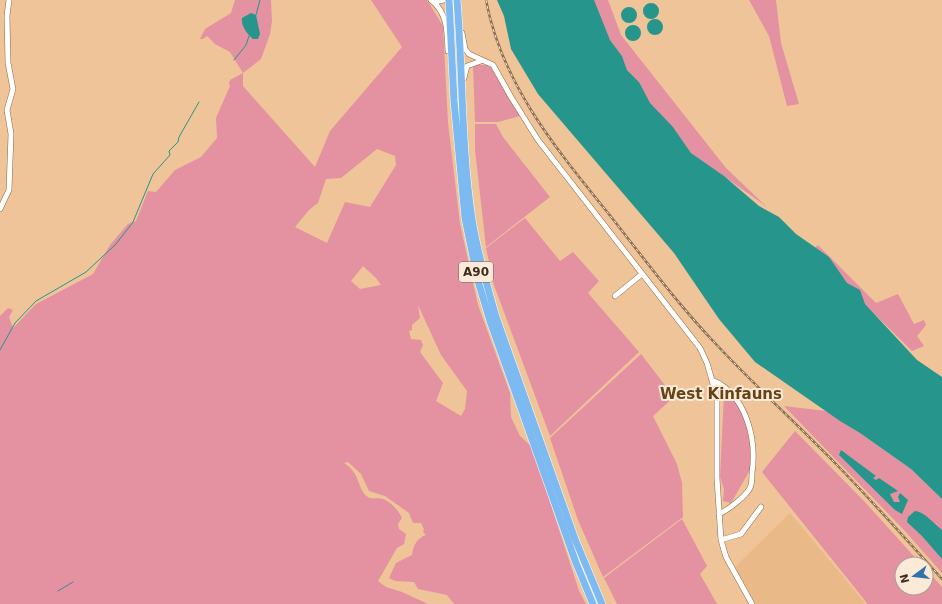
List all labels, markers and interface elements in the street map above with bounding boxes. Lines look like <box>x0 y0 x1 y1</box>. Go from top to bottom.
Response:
road number: A90 <box>459 262 493 282</box>
district label: West Kinfauns <box>660 385 782 403</box>
north arrow <box>894 556 934 596</box>
text: N <box>897 572 912 585</box>

